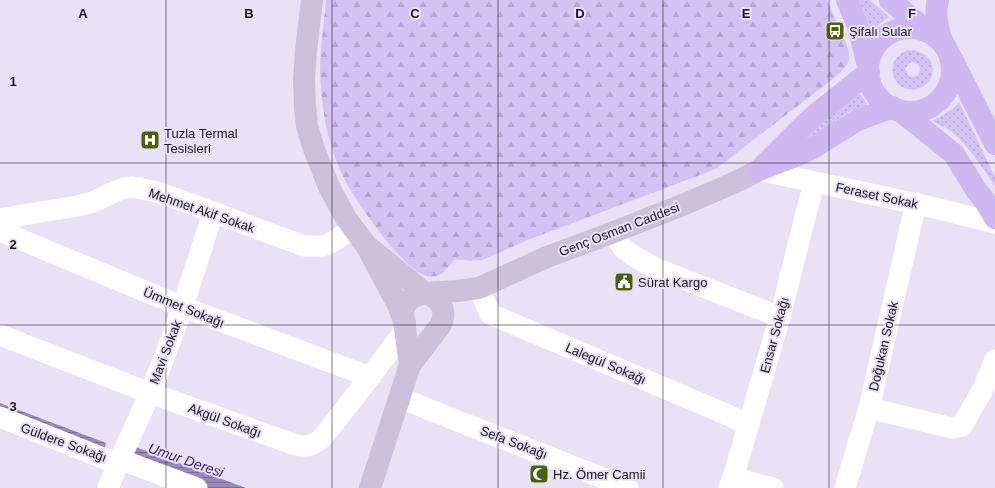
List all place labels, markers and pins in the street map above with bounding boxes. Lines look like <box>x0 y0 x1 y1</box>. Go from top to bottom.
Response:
bus stop icon: Şifalı Sular <box>824 20 846 42</box>
place label: Şifalı Sular <box>849 24 913 39</box>
place label: Tuzla Termal Tesisleri <box>164 126 238 156</box>
hospital icon: Tuzla Termal Tesisleri <box>139 129 161 151</box>
public building icon: Sürat Kargo <box>613 271 635 293</box>
place label: Sürat Kargo <box>638 275 707 290</box>
mosque icon: Hz. Ömer Camii <box>528 463 550 485</box>
place label: Hz. Ömer Camii <box>553 467 646 482</box>

